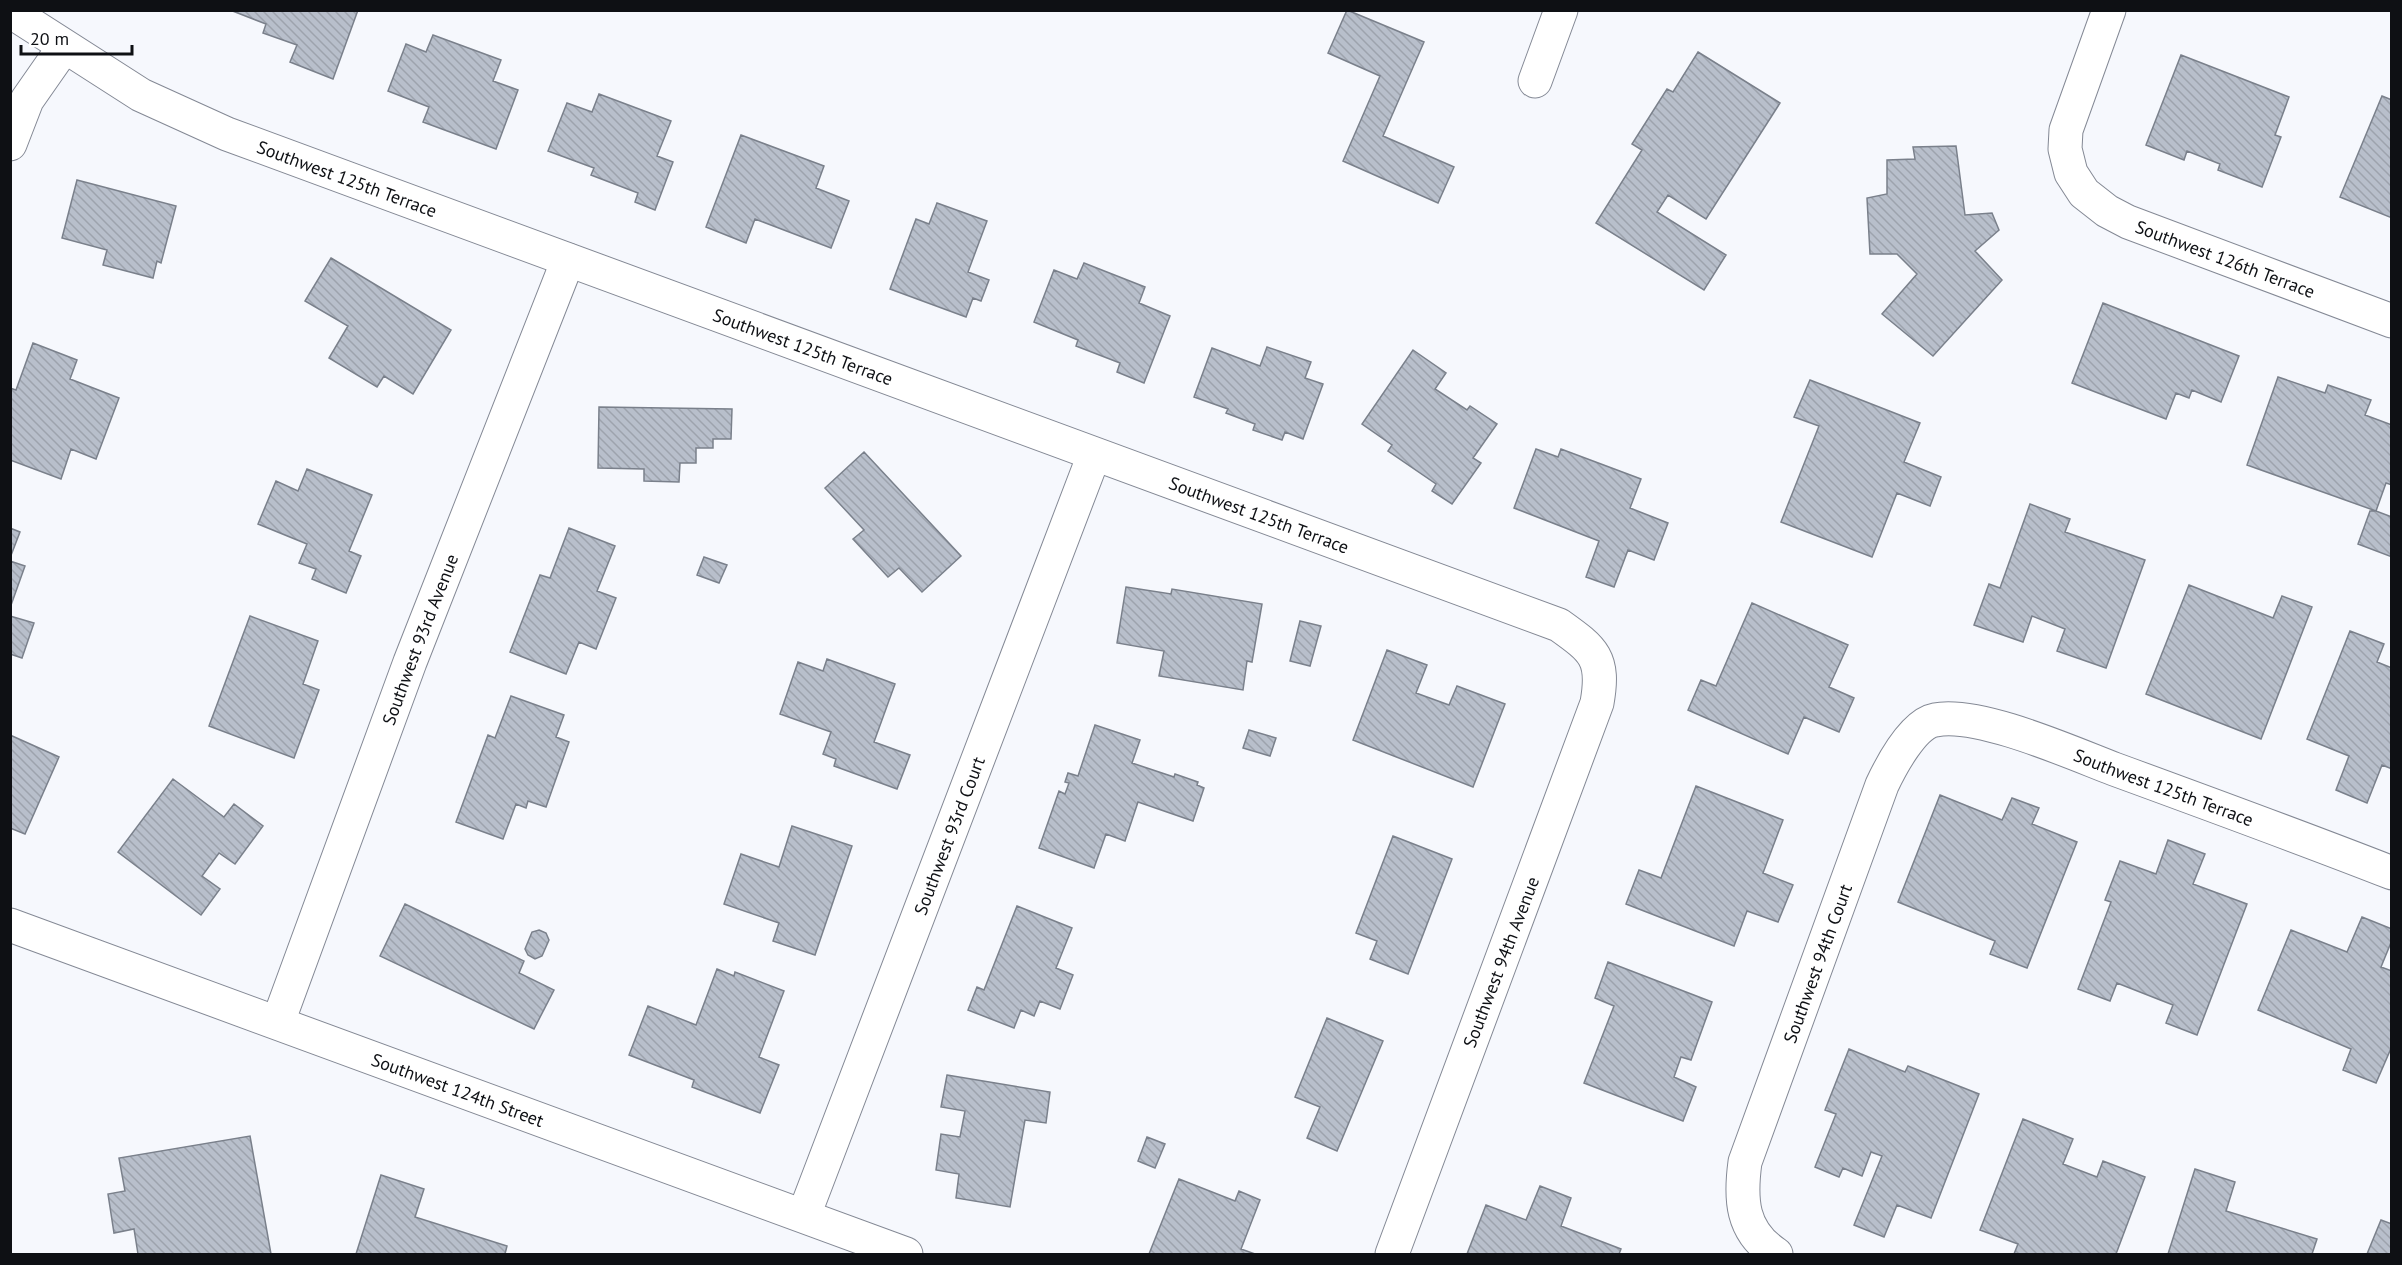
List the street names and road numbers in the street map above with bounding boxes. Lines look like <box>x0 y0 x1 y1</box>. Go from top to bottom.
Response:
street label: Southwest 125th Terrace <box>254 135 440 222</box>
street label: Southwest 126th Terrace <box>2132 214 2318 303</box>
street label: Southwest 125th Terrace <box>710 303 896 390</box>
street label: Southwest 125th Terrace <box>1166 471 1352 558</box>
street label: Southwest 93rd Avenue <box>376 550 463 728</box>
street label: Southwest 125th Terrace <box>2071 743 2257 831</box>
street label: Southwest 93rd Court <box>908 753 989 918</box>
street label: Southwest 94th Avenue <box>1458 873 1544 1051</box>
street label: Southwest 94th Court <box>1778 881 1857 1046</box>
street label: Southwest 124th Street <box>368 1047 547 1132</box>

